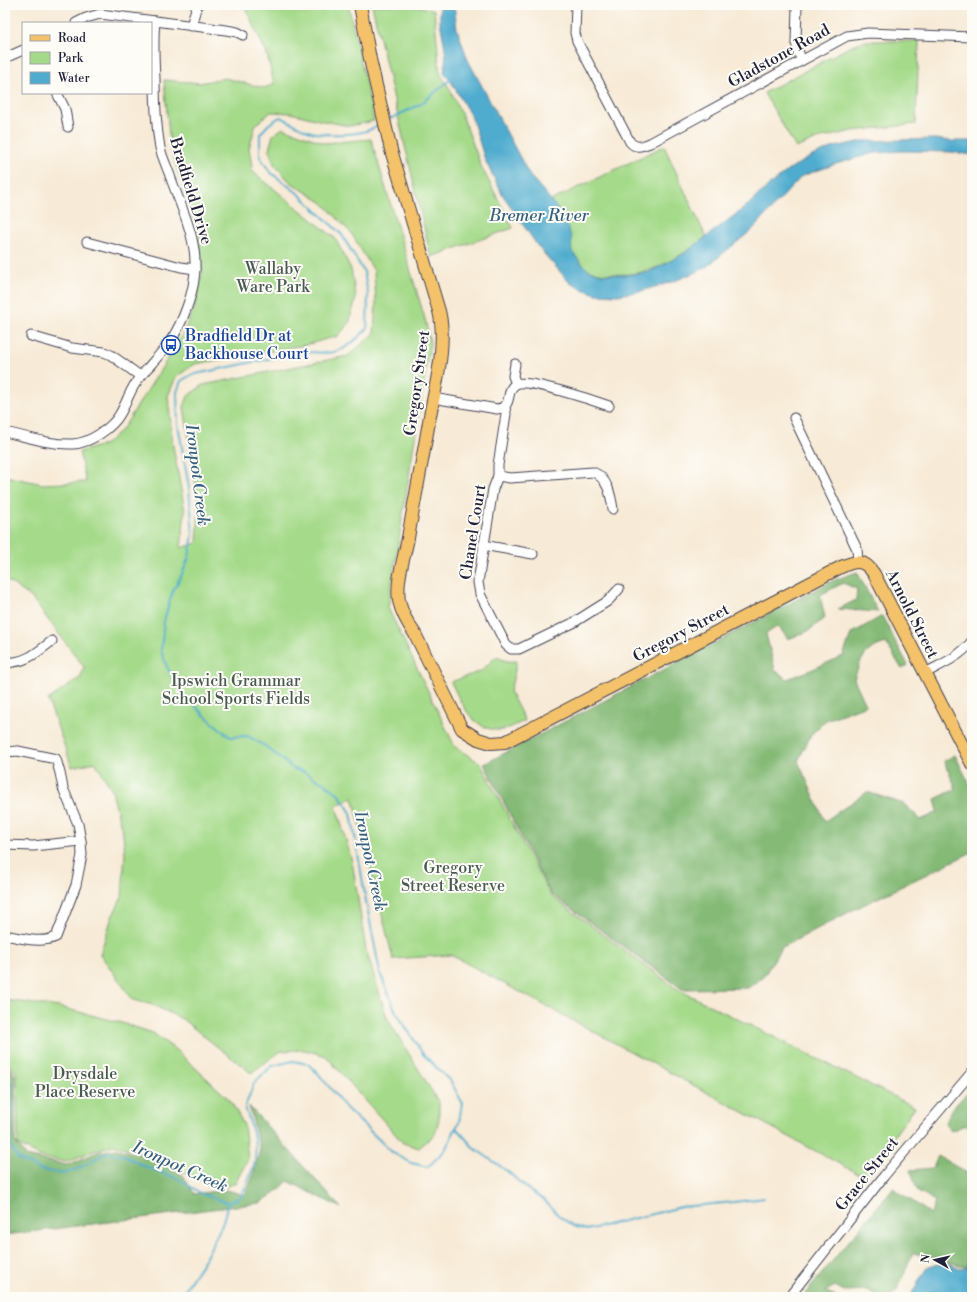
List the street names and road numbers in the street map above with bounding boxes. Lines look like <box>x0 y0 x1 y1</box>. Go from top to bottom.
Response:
street label: Gladstone Road <box>725 20 833 92</box>
street label: Bradfield Drive <box>165 134 217 247</box>
street label: Gregory Street <box>400 329 434 437</box>
street label: Chanel Court <box>456 483 490 581</box>
street label: Arnold Street <box>881 565 943 662</box>
street label: Gregory Street <box>630 599 733 667</box>
street label: Grace Street <box>831 1133 903 1215</box>

